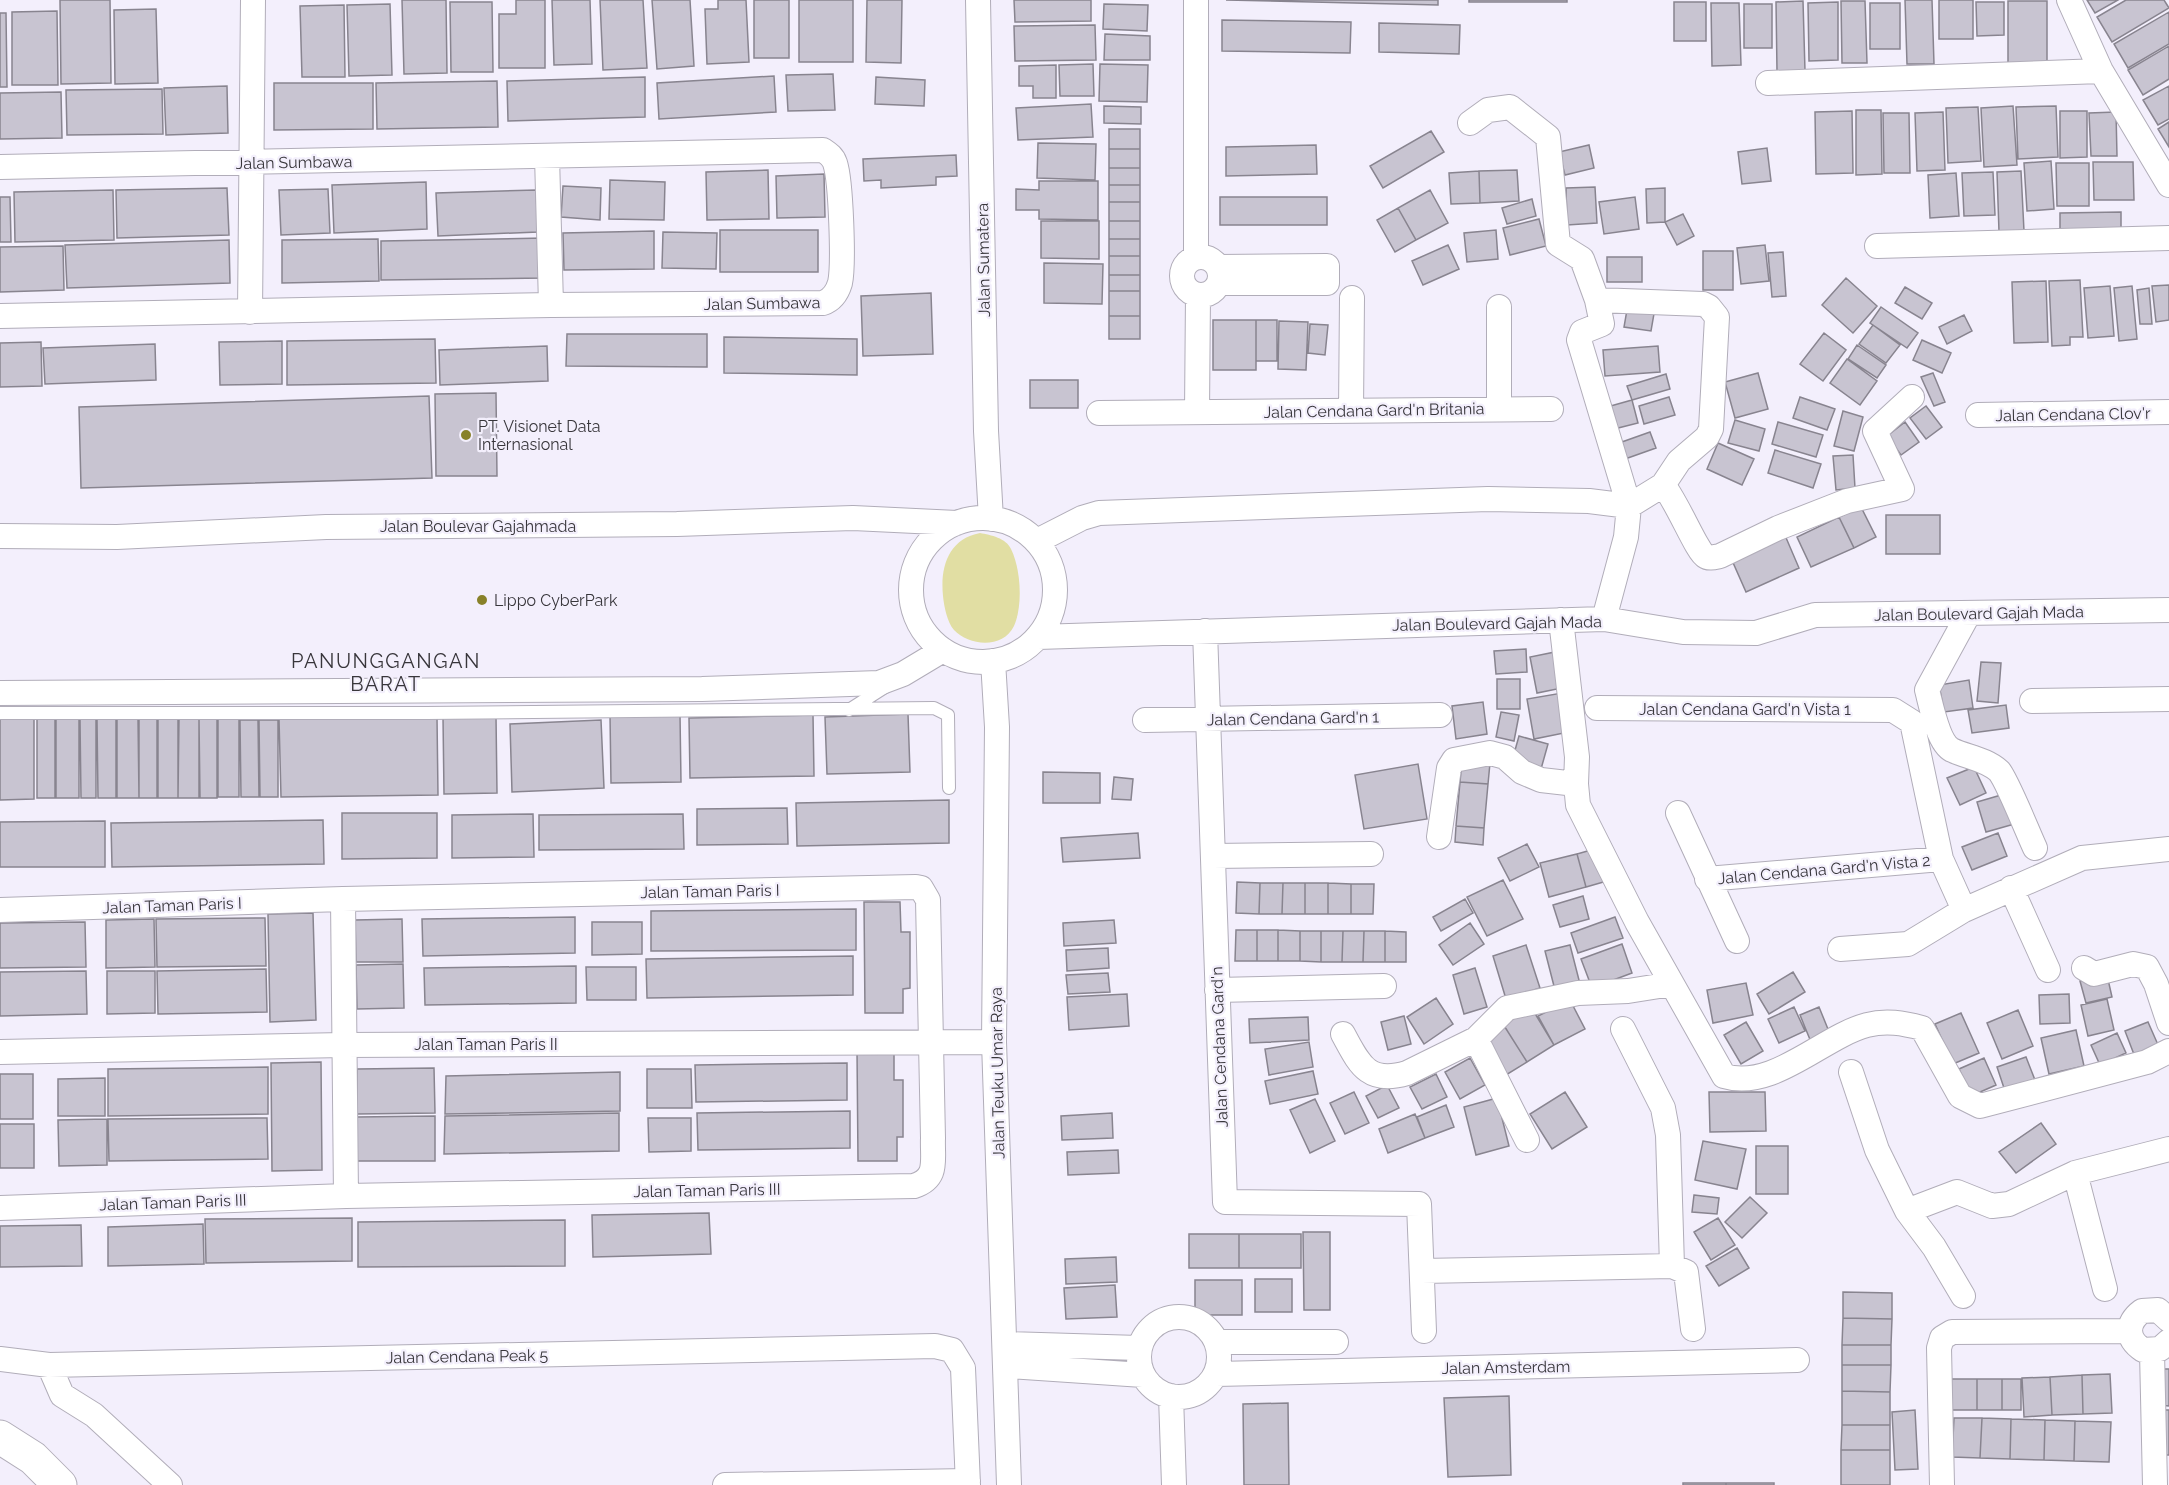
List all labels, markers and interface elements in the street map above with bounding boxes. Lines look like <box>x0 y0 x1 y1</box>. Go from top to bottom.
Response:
street label: Jalan Sumbawa <box>236 152 352 173</box>
street label: Jalan Sumatera <box>973 203 994 317</box>
street label: Jalan Sumbawa <box>704 293 820 314</box>
street label: Jalan Cendana Gard'n Britania <box>1264 399 1485 422</box>
street label: Jalan Cendana Clov'r <box>1995 404 2151 425</box>
place label: PT. Visionet Data Internasional <box>478 417 600 454</box>
marker: PT. Visionet Data Internasional <box>459 428 473 442</box>
street label: Jalan Boulevar Gajahmada <box>380 517 576 536</box>
place label: Lippo CyberPark <box>494 591 618 610</box>
marker: Lippo CyberPark <box>475 593 489 607</box>
street label: Jalan Boulevard Gajah Mada <box>1874 602 2084 625</box>
street label: Jalan Boulevard Gajah Mada <box>1392 612 1602 635</box>
district label: PANUNGGANGAN BARAT <box>291 649 481 696</box>
street label: Jalan Cendana Gard'n Vista 1 <box>1639 700 1851 719</box>
street label: Jalan Cendana Gard'n 1 <box>1207 707 1379 730</box>
street label: Jalan Cendana Gard'n Vista 2 <box>1717 851 1931 888</box>
street label: Jalan Taman Paris I <box>640 881 780 902</box>
street label: Jalan Taman Paris I <box>102 894 242 917</box>
street label: Jalan Cendana Gard'n <box>1207 966 1232 1128</box>
street label: Jalan Teuku Umar Raya <box>987 987 1008 1159</box>
street label: Jalan Taman Paris II <box>414 1035 558 1054</box>
street label: Jalan Taman Paris III <box>633 1180 781 1201</box>
street label: Jalan Taman Paris III <box>99 1190 247 1215</box>
street label: Jalan Cendana Peak 5 <box>386 1346 549 1367</box>
street label: Jalan Amsterdam <box>1441 1357 1571 1378</box>

